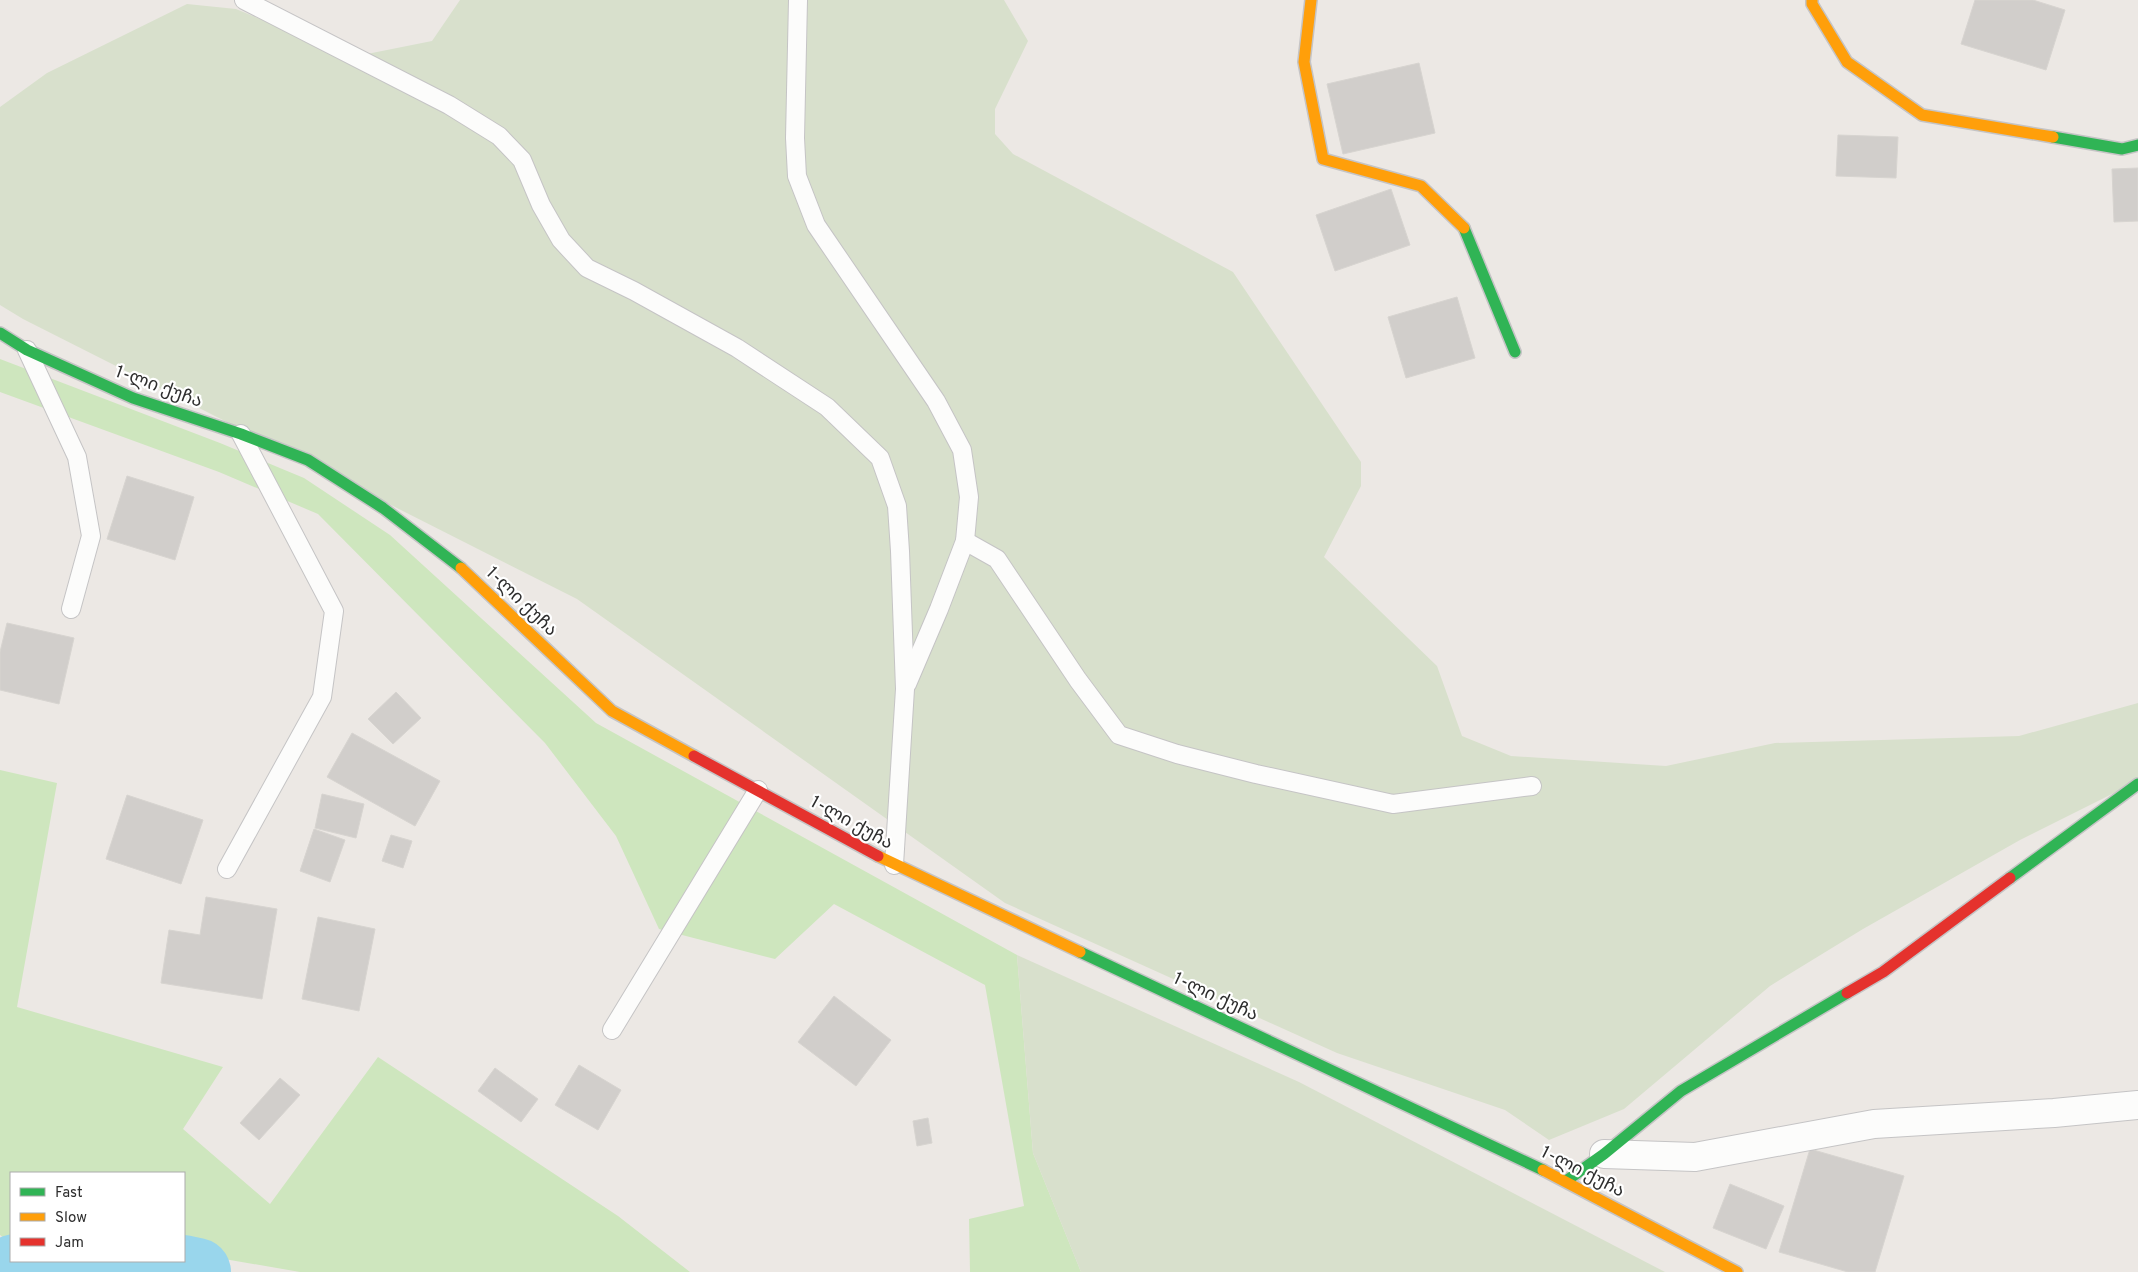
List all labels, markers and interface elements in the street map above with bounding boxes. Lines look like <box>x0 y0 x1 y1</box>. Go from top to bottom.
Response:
street label: 1-ლი ქუჩა <box>112 361 205 414</box>
street label: 1-ლი ქუჩა <box>480 562 562 642</box>
street label: 1-ლი ქუჩა <box>806 791 897 855</box>
street label: 1-ლი ქუჩა <box>1169 968 1261 1027</box>
street label: 1-ლი ქუჩა <box>1537 1141 1628 1203</box>
legend <box>10 1172 185 1262</box>
text: Fast <box>55 1184 83 1203</box>
text: Slow <box>55 1209 87 1228</box>
text: Jam <box>55 1234 84 1253</box>

